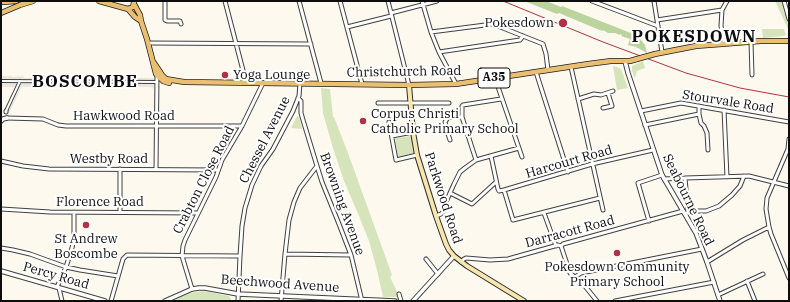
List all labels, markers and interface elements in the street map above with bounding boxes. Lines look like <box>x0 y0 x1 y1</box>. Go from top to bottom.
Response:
place label: Pokesdown <box>485 15 554 31</box>
marker: Pokesdown <box>557 17 569 29</box>
district label: POKESDOWN <box>632 27 756 47</box>
street label: Christchurch Road <box>347 63 461 81</box>
place label: Yoga Lounge <box>233 67 310 83</box>
road number: A35 <box>478 68 510 88</box>
marker: Yoga Lounge <box>220 70 230 80</box>
district label: BOSCOMBE <box>32 72 138 92</box>
street label: Stourvale Road <box>681 87 775 117</box>
street label: Chessel Avenue <box>236 94 294 186</box>
place label: Corpus Christi Catholic Primary School <box>371 106 519 137</box>
street label: Hawkwood Road <box>73 108 175 124</box>
marker: Corpus Christi Catholic Primary School <box>358 116 368 126</box>
street label: Crabton Close Road <box>170 123 238 237</box>
street label: Harcourt Road <box>524 142 614 182</box>
street label: Browning Avenue <box>316 150 368 258</box>
street label: Parkwood Road <box>421 150 465 246</box>
street label: Westby Road <box>70 151 148 167</box>
street label: Seabourne Road <box>659 152 717 248</box>
street label: Florence Road <box>56 194 144 210</box>
street label: Darracott Road <box>524 213 616 251</box>
marker: St Andrew Boscombe <box>81 220 91 230</box>
place label: St Andrew Boscombe <box>54 231 118 262</box>
marker: Pokesdown Community Primary School <box>612 248 622 258</box>
street label: Percy Road <box>21 259 91 293</box>
place label: Pokesdown Community Primary School <box>545 259 689 290</box>
street label: Beechwood Avenue <box>220 272 340 296</box>

